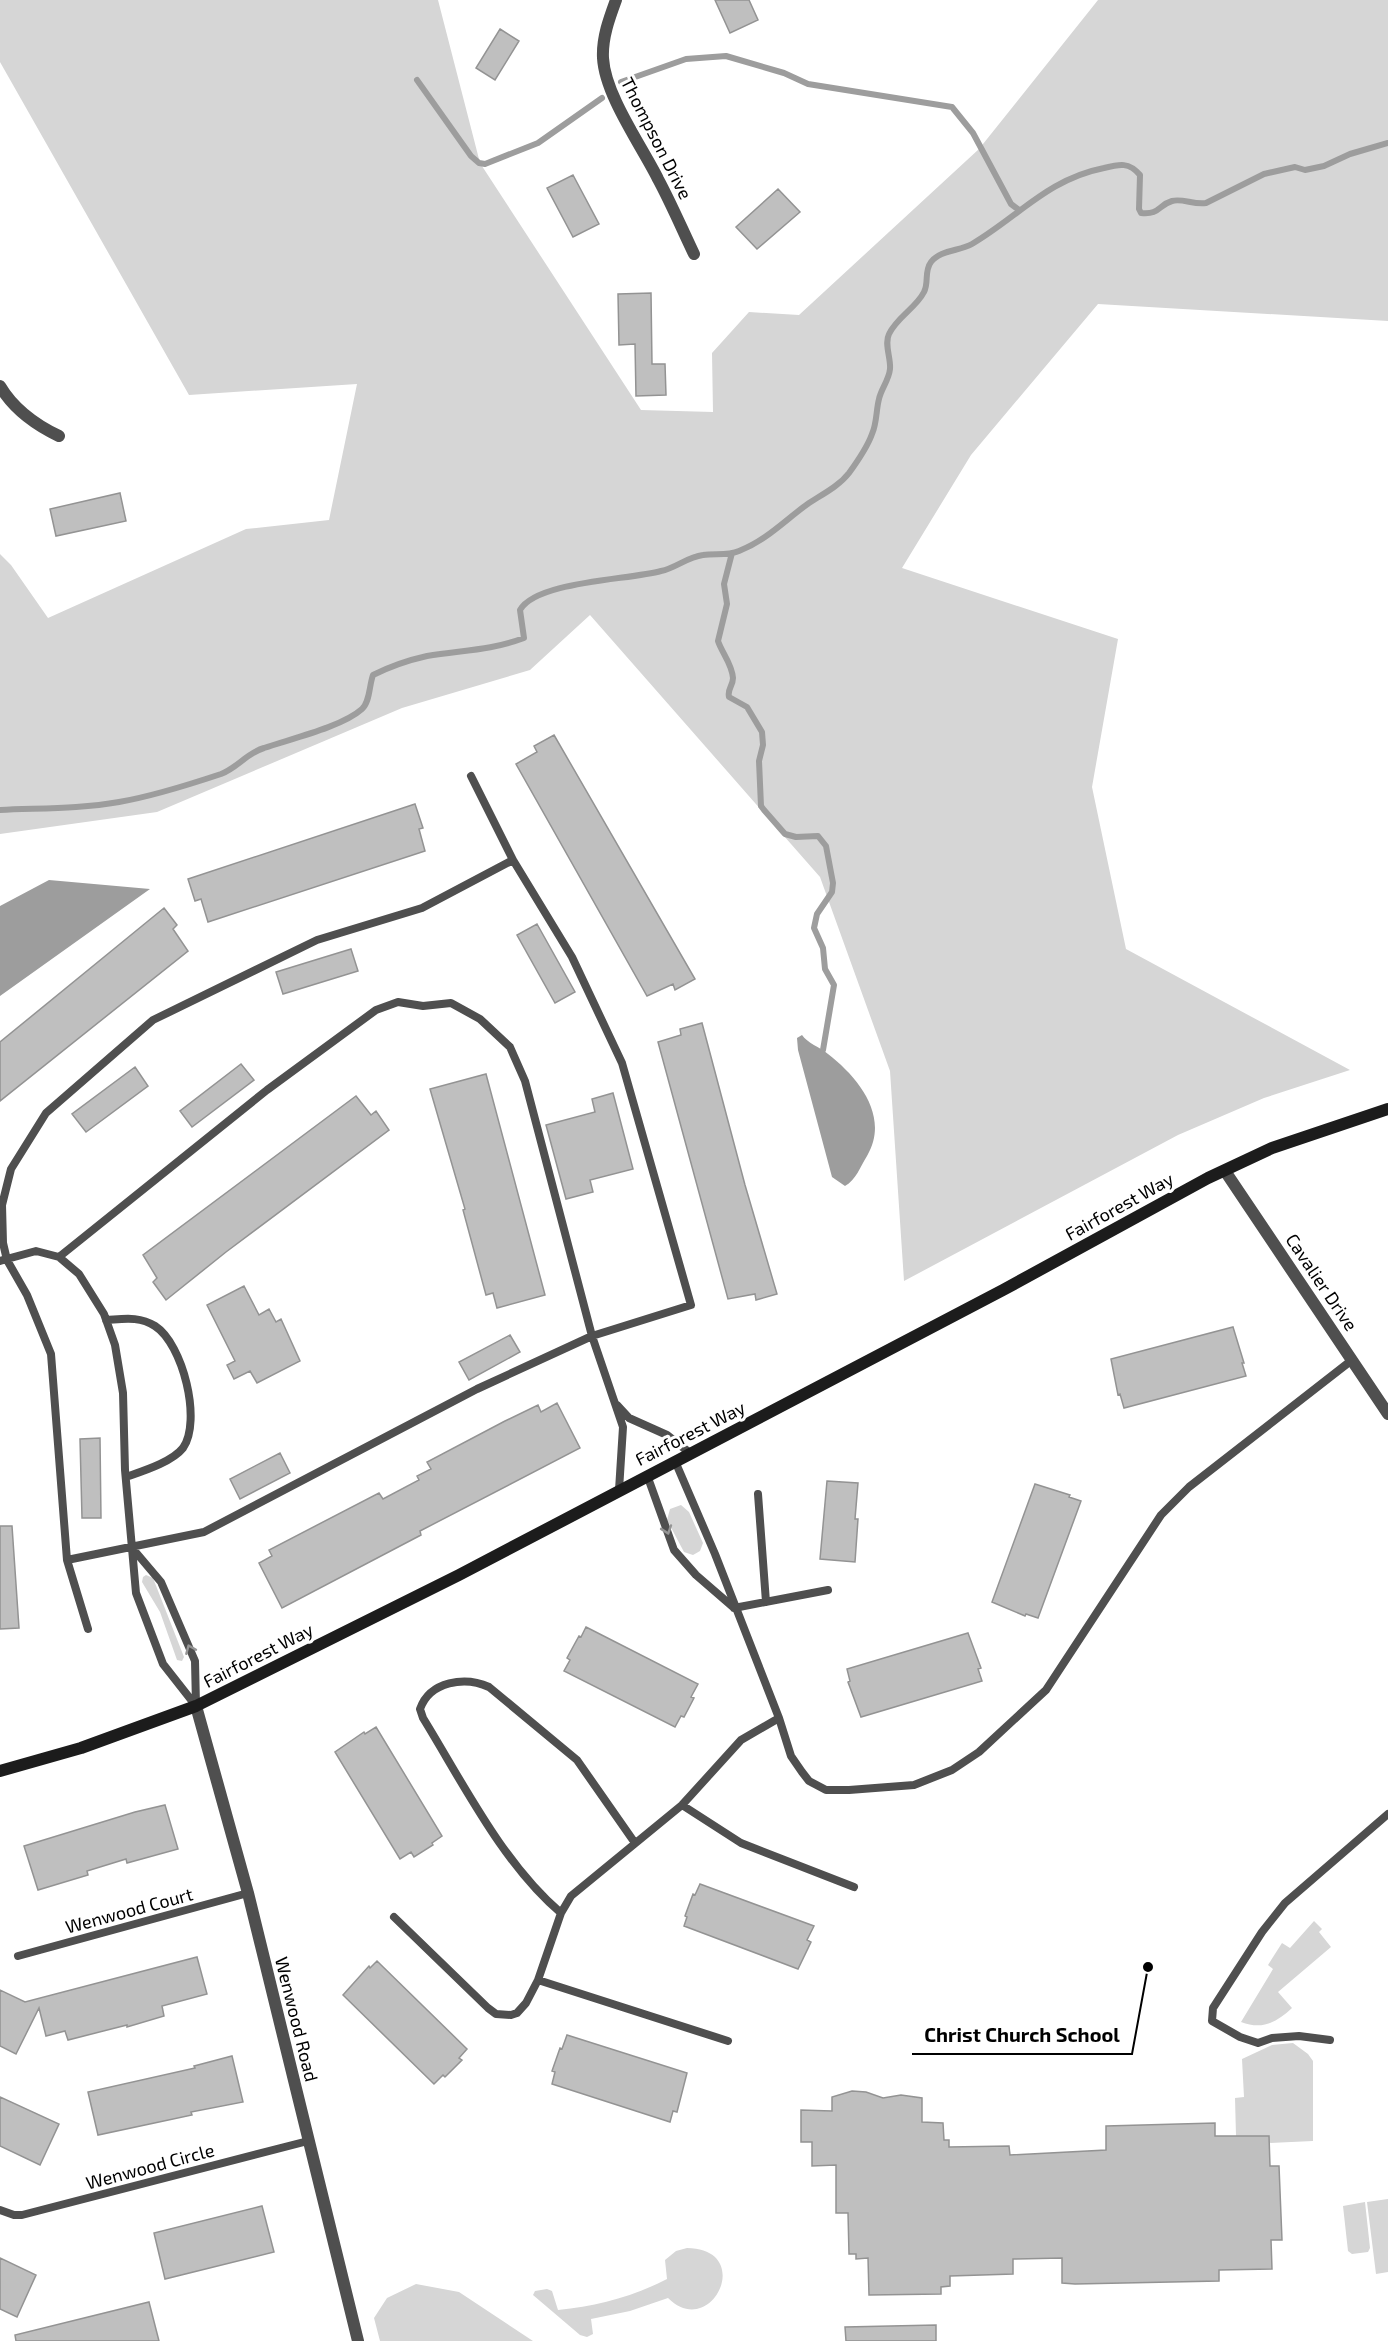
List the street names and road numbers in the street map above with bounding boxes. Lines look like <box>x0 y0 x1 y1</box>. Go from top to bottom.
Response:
street label: Thompson Drive <box>617 73 697 203</box>
street label: Fairforest Way <box>1061 1167 1177 1245</box>
street label: Cavalier Drive <box>1281 1229 1363 1335</box>
street label: Fairforest Way <box>631 1396 749 1470</box>
street label: Fairforest Way <box>199 1618 317 1692</box>
street label: Wenwood Court <box>63 1882 195 1938</box>
street label: Wenwood Road <box>271 1954 323 2084</box>
street label: Wenwood Circle <box>83 2138 217 2194</box>

